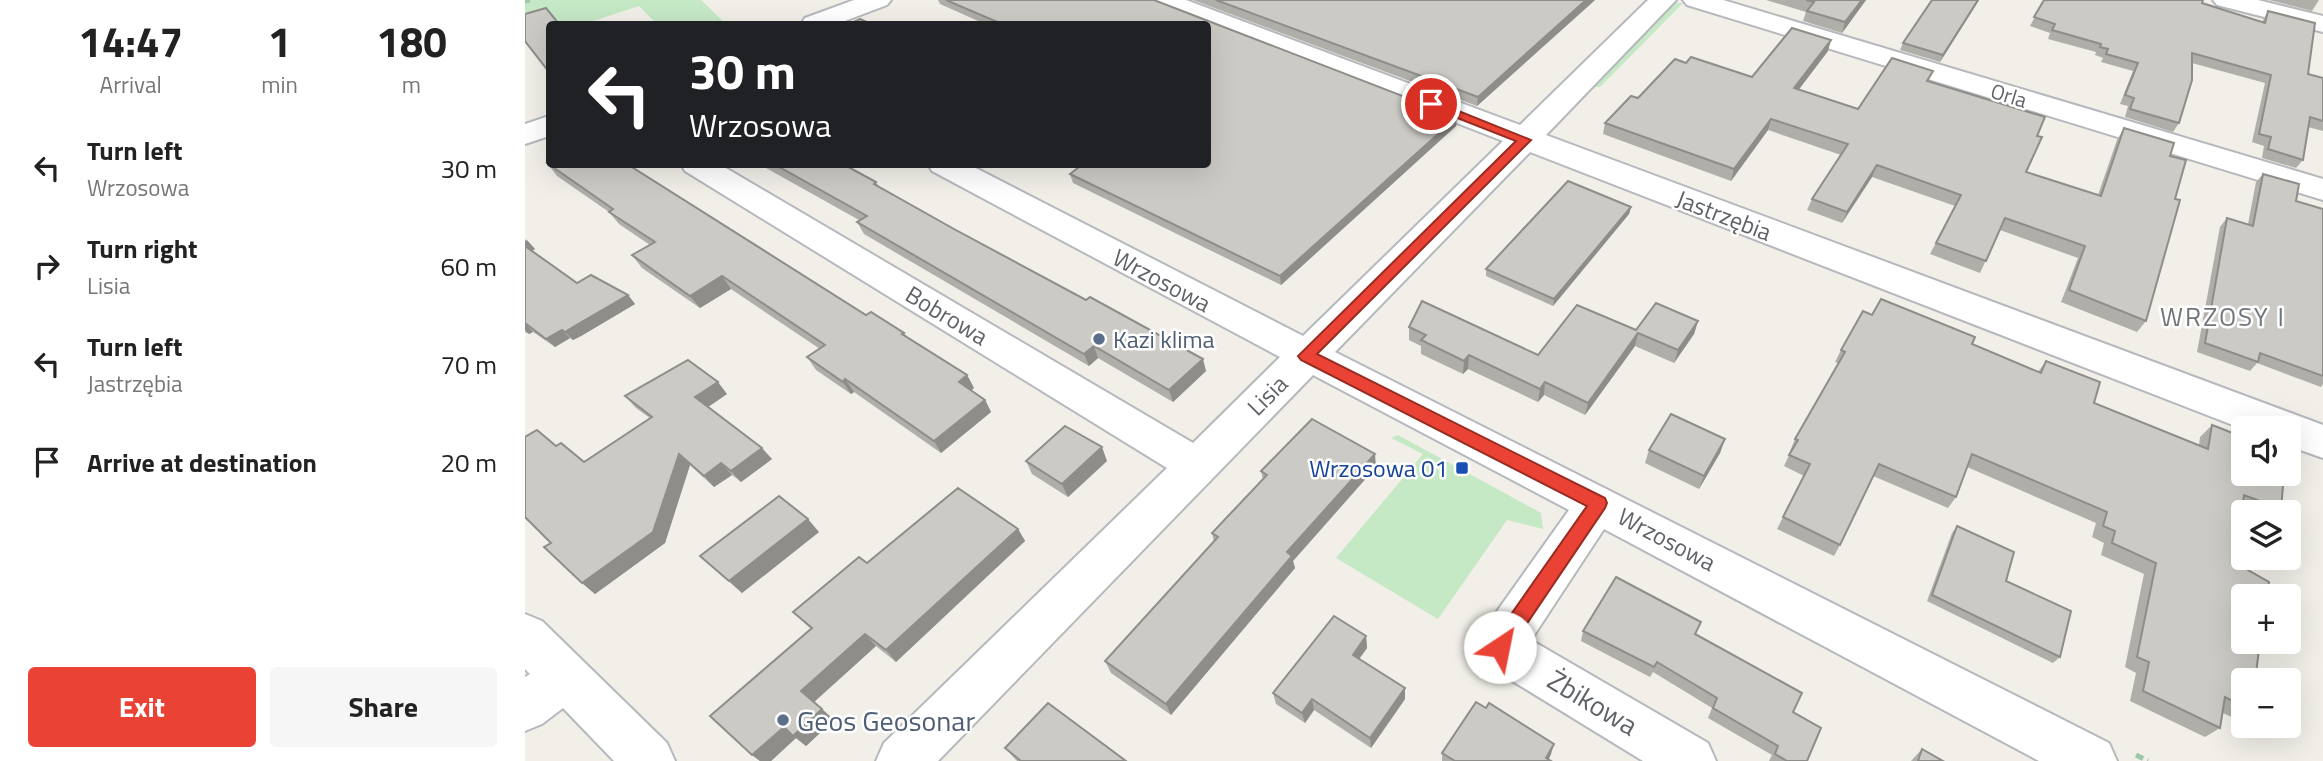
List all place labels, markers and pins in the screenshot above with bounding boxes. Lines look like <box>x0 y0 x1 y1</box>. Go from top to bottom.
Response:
pin <box>1401 74 1461 134</box>
place label: Kazi klima <box>1113 321 1215 357</box>
marker: Kazi klima <box>1091 331 1107 347</box>
place label: Wrzosowa 01 <box>1309 450 1448 486</box>
marker: Wrzosowa 01 <box>1454 460 1470 476</box>
place label: Geos Geosonar <box>797 699 975 742</box>
marker: Geos Geosonar <box>775 712 791 728</box>

